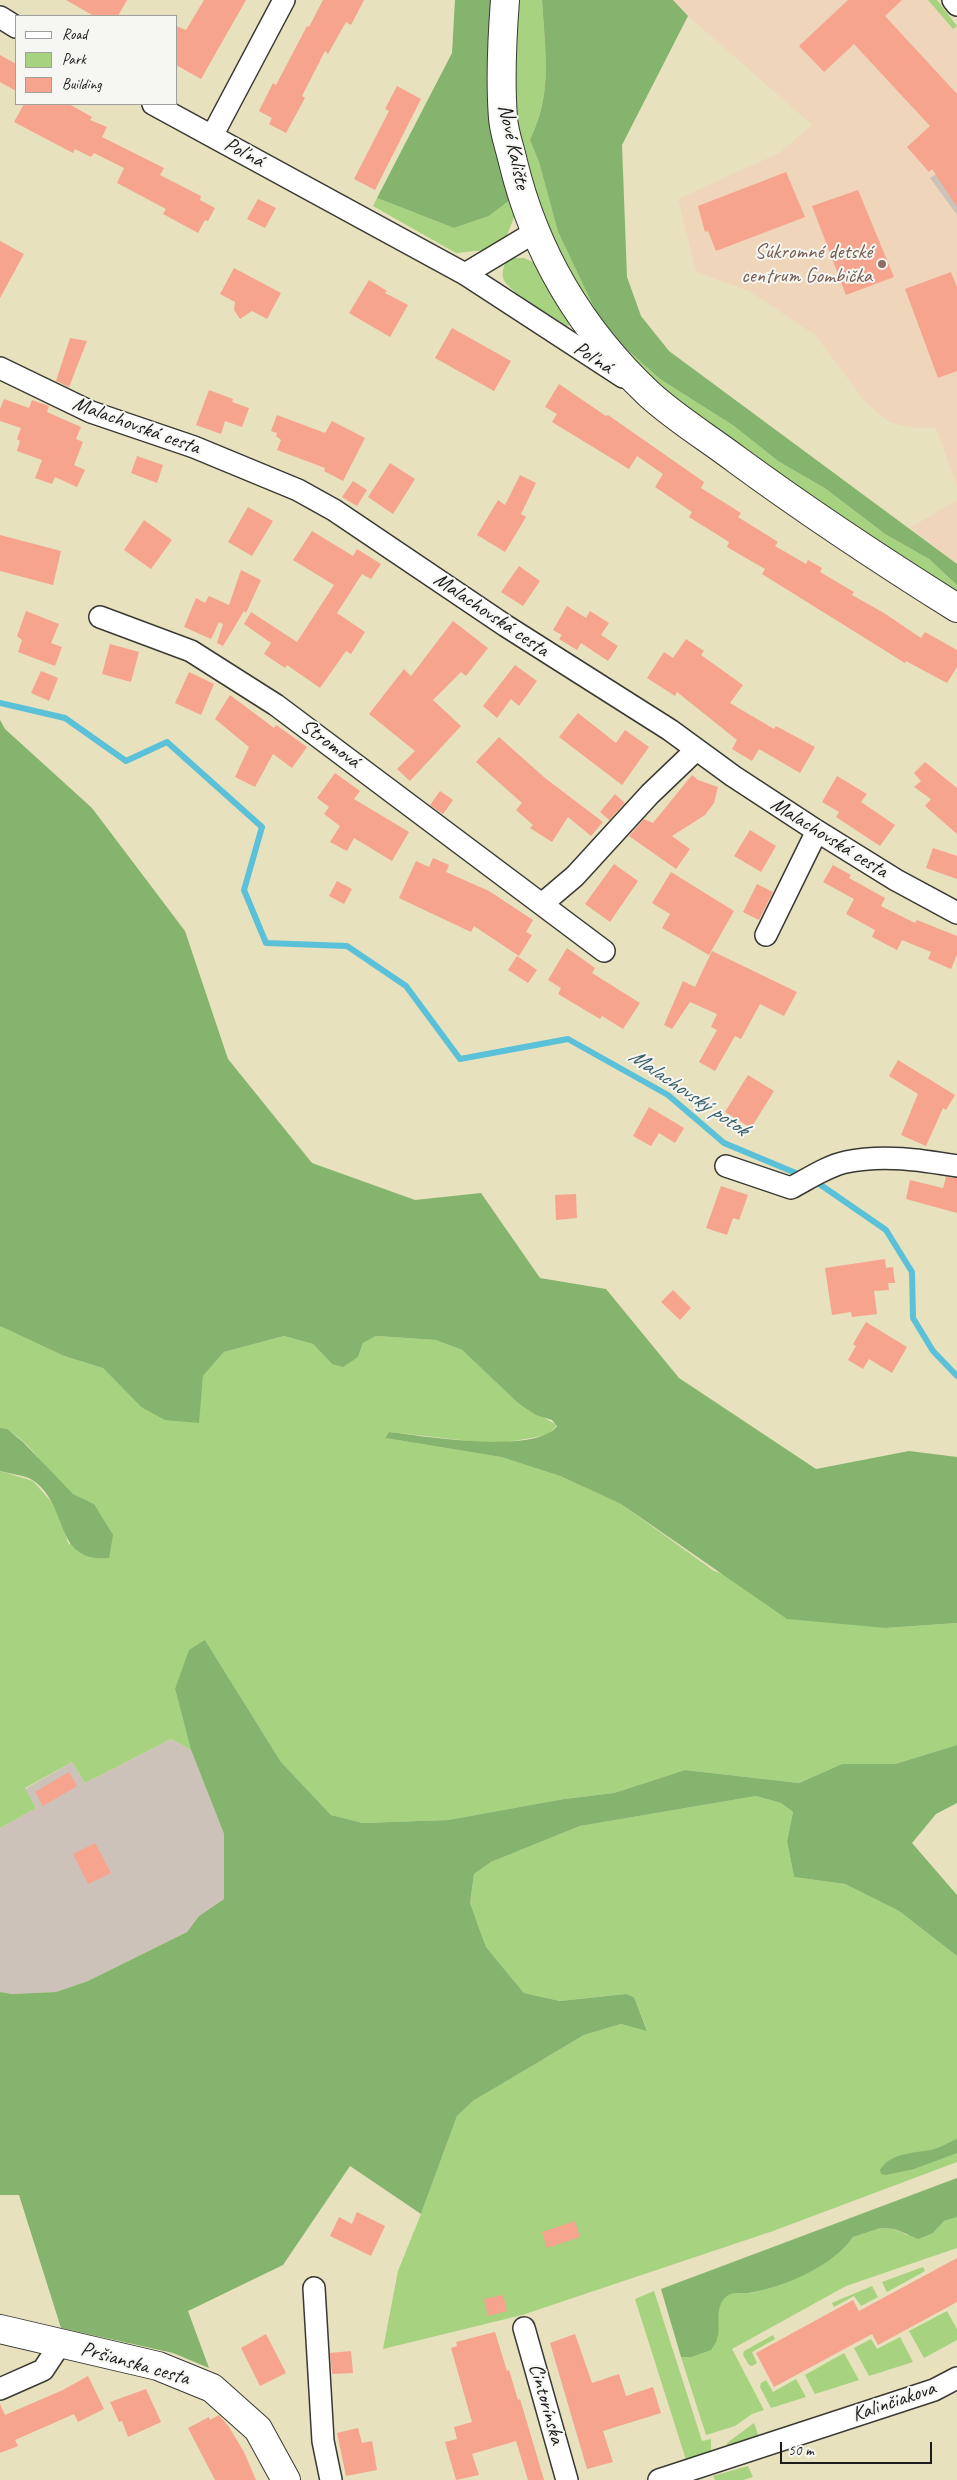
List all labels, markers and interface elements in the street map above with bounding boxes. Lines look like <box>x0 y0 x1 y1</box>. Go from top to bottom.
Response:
legend <box>15 15 178 105</box>
text: Road <box>62 25 87 44</box>
text: Park <box>62 50 86 69</box>
text: Building <box>62 75 101 94</box>
street label: Nové Kalište <box>492 102 534 192</box>
street label: Poľná <box>220 132 268 174</box>
place label: Súkromné detské centrum Gombička <box>741 239 872 289</box>
marker: Súkromné detské centrum Gombička <box>876 258 888 270</box>
street label: Poľná <box>569 336 617 380</box>
street label: Malachovská cesta <box>69 391 203 461</box>
street label: Malachovská cesta <box>429 567 553 663</box>
street label: Stromová <box>295 714 365 774</box>
street label: Malachovská cesta <box>766 792 892 884</box>
water label: Malachovský potok <box>623 1043 753 1143</box>
street label: Pršianska cesta <box>78 2337 192 2391</box>
street label: Cintorínska <box>523 2361 569 2447</box>
street label: Kalinčiakova <box>849 2376 939 2428</box>
scale bar <box>782 2432 934 2464</box>
text: 50 m <box>788 2441 814 2460</box>

